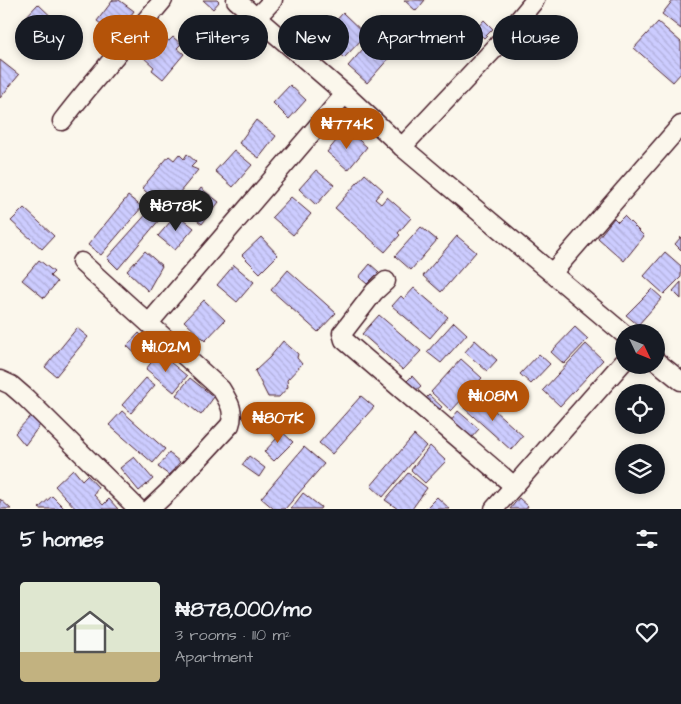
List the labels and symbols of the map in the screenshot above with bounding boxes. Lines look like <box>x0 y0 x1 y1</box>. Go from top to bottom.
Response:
pin: ₦774K <box>312 108 382 150</box>
pin: ₦878K <box>141 190 211 232</box>
north arrow <box>615 324 665 374</box>
pin: ₦1.02M <box>125 330 207 373</box>
pin: ₦1.08M <box>452 380 534 422</box>
pin: ₦807K <box>243 402 313 444</box>

